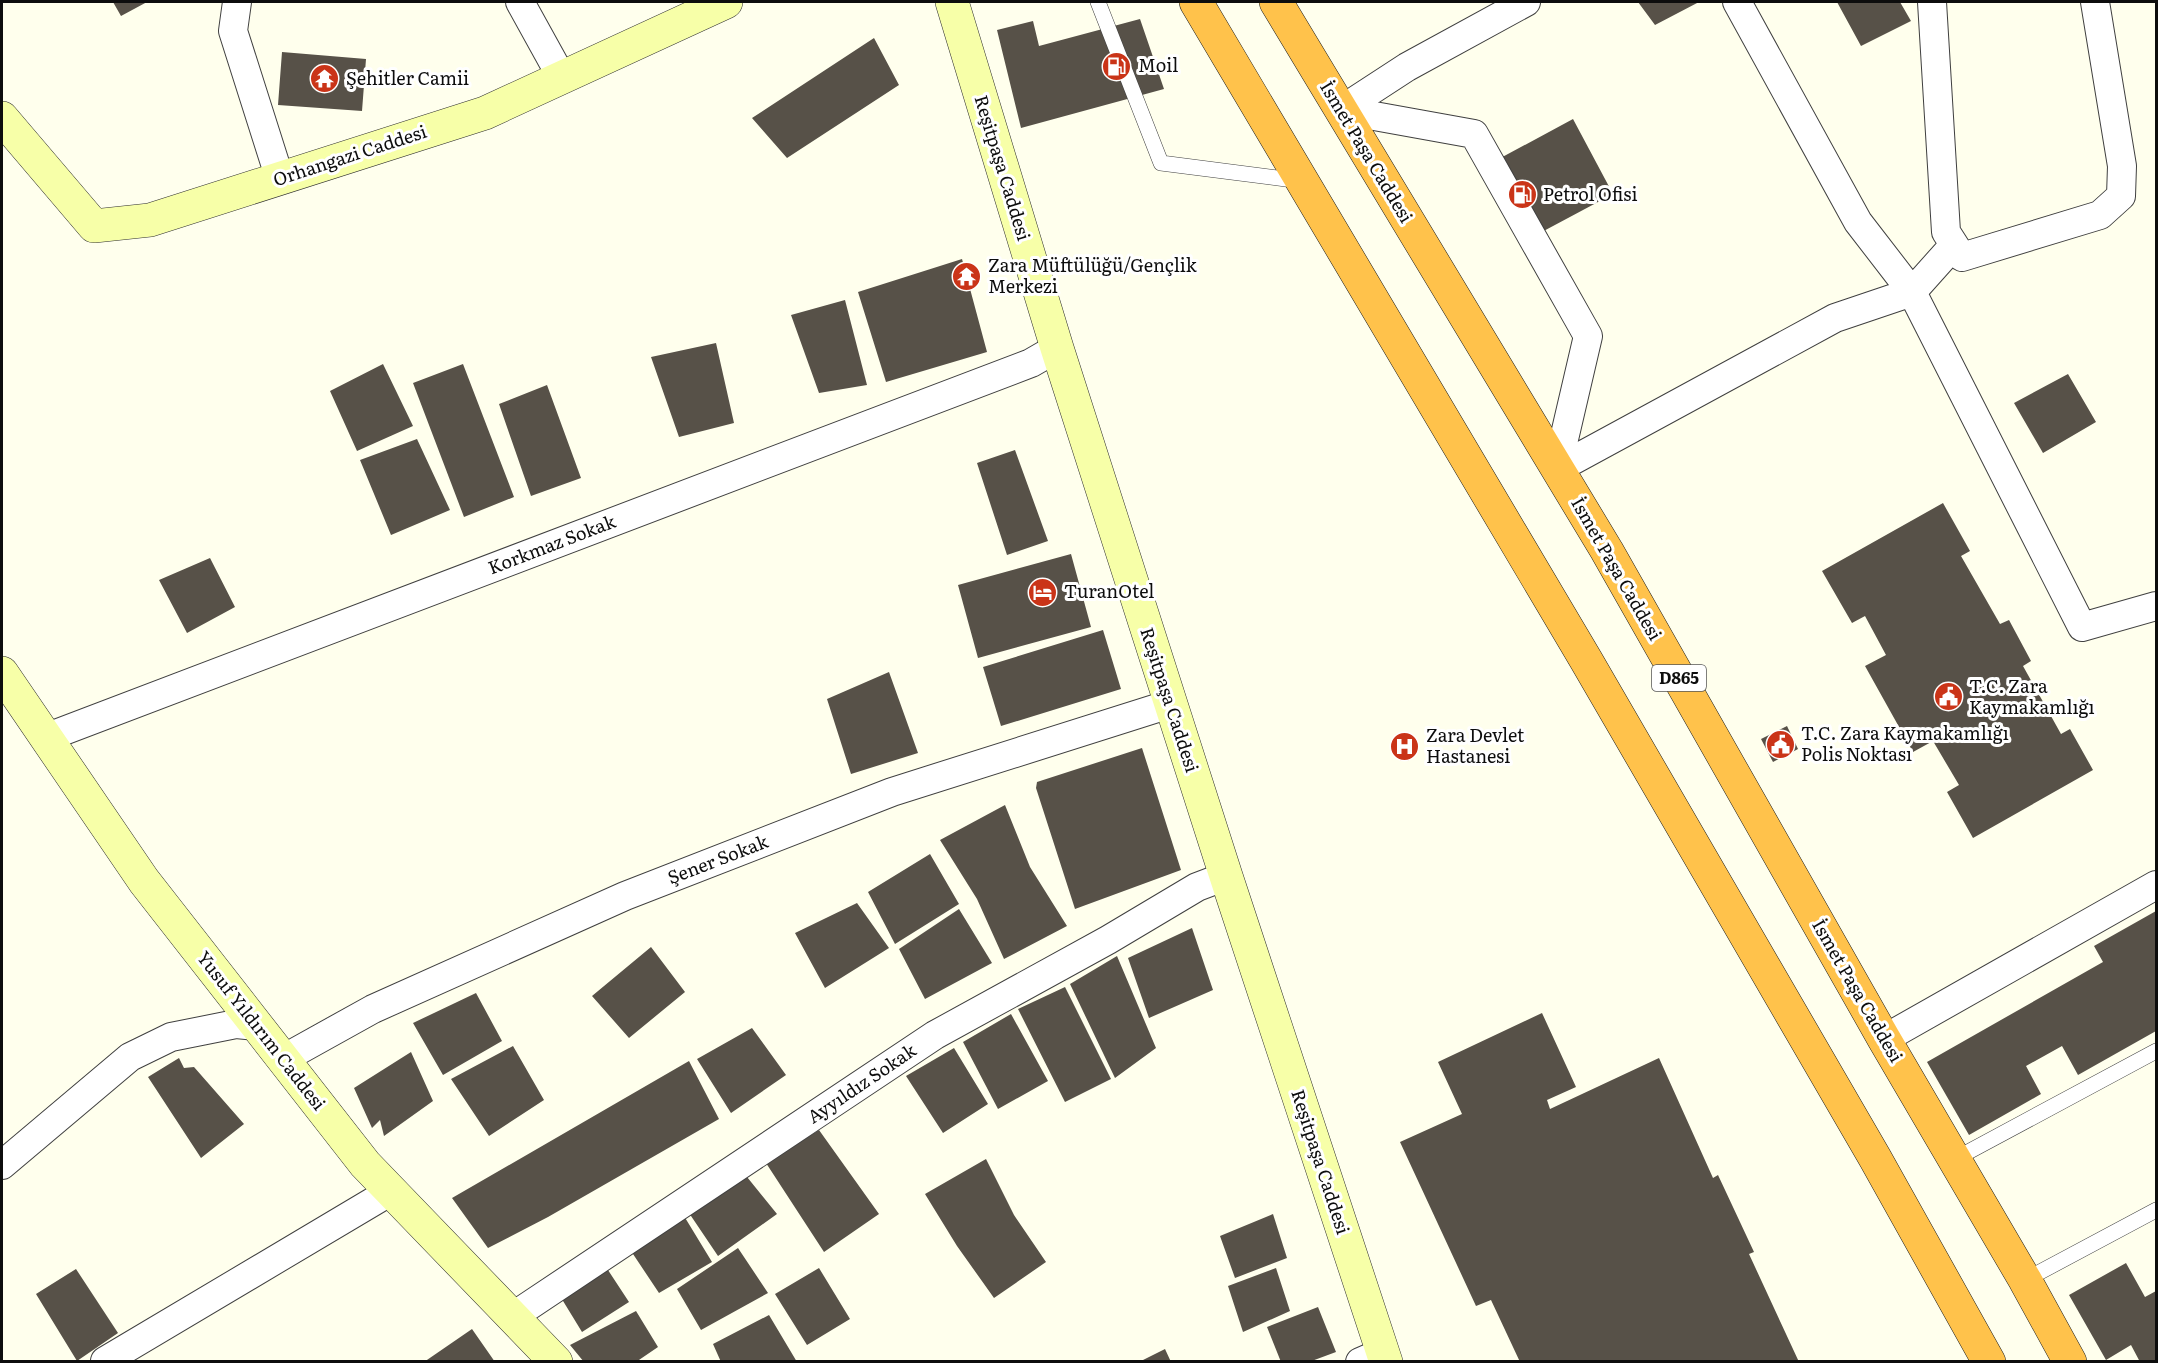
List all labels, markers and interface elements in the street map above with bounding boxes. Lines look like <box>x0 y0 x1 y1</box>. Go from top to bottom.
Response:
fuel station icon: Moil <box>1101 50 1133 82</box>
place label: Moil <box>1138 51 1178 78</box>
temple icon: Şehitler Camii <box>309 63 341 95</box>
place label: Şehitler Camii <box>346 64 469 91</box>
street label: İsmet Paşa Caddesi <box>1314 75 1420 227</box>
street label: Reşitpaşa Caddesi <box>968 91 1038 244</box>
street label: Orhangazi Caddesi <box>269 117 430 192</box>
fuel station icon: Petrol Ofisi <box>1506 179 1538 211</box>
place label: Petrol Ofisi <box>1543 180 1637 207</box>
place label: Zara Müftülüğü/Gençlik Merkezi <box>988 251 1198 299</box>
temple icon: Zara Müftülüğü/Gençlik Merkezi <box>951 260 983 292</box>
street label: İsmet Paşa Caddesi <box>1565 492 1669 645</box>
street label: Korkmaz Sokak <box>484 506 620 580</box>
hotel icon: TuranOtel <box>1027 576 1059 608</box>
place label: TuranOtel <box>1064 577 1154 604</box>
street label: Reşitpaşa Caddesi <box>1134 624 1207 776</box>
road number: D865 <box>1652 665 1706 691</box>
place label: T.C. Zara Kaymakamlığı <box>1969 672 2094 720</box>
public building icon: T.C. Zara Kaymakamlığı <box>1932 681 1964 713</box>
place label: T.C. Zara Kaymakamlığı Polis Noktası <box>1801 719 2009 767</box>
place label: Zara Devlet Hastanesi <box>1426 721 1525 769</box>
public building icon: T.C. Zara Kaymakamlığı Polis Noktası <box>1764 728 1796 760</box>
hospital icon: Zara Devlet Hastanesi <box>1389 730 1421 762</box>
street label: Şener Sokak <box>663 827 773 890</box>
street label: İsmet Paşa Caddesi <box>1806 914 1910 1067</box>
street label: Yusuf Yıldırım Caddesi <box>191 945 333 1116</box>
street label: Ayyıldız Sokak <box>801 1036 922 1129</box>
street label: Reşitpaşa Caddesi <box>1285 1086 1358 1238</box>

